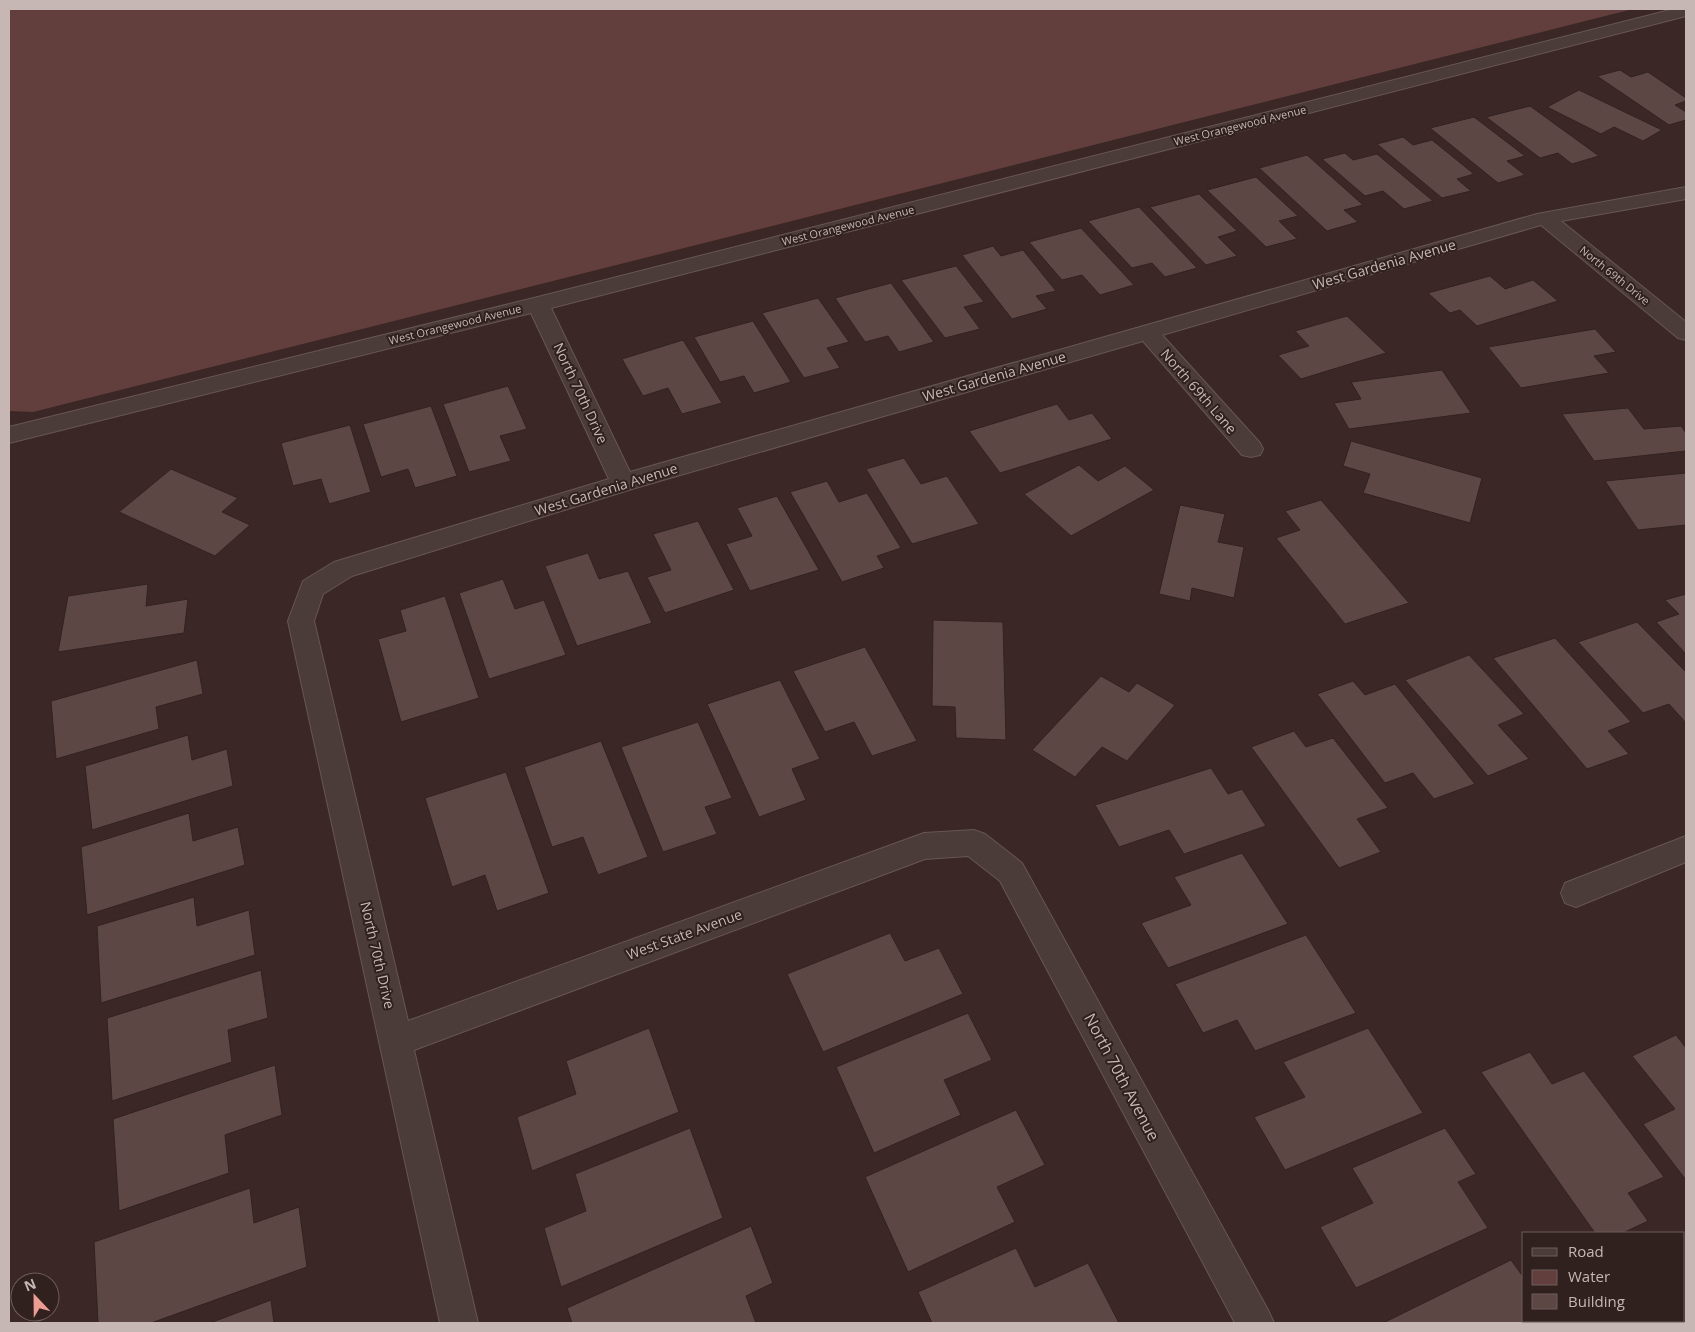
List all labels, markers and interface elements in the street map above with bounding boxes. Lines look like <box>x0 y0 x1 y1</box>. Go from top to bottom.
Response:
street label: West Orangewood Avenue <box>1172 101 1308 149</box>
street label: West Orangewood Avenue <box>780 201 916 249</box>
street label: West Gardenia Avenue <box>1310 234 1458 294</box>
street label: North 69th Drive <box>1577 242 1653 308</box>
street label: West Orangewood Avenue <box>387 300 523 348</box>
street label: North 70th Drive <box>549 339 613 447</box>
street label: North 69th Lane <box>1157 345 1241 438</box>
street label: West Gardenia Avenue <box>920 346 1068 406</box>
street label: West Gardenia Avenue <box>532 458 680 520</box>
street label: North 70th Drive <box>356 900 400 1011</box>
street label: West State Avenue <box>624 904 745 964</box>
street label: North 70th Avenue <box>1079 1009 1165 1145</box>
legend <box>1522 1232 1685 1322</box>
text: Road <box>1568 1241 1604 1261</box>
text: Water <box>1568 1266 1610 1286</box>
north arrow <box>10 1272 60 1322</box>
text: N <box>21 1274 39 1295</box>
text: Building <box>1568 1291 1625 1311</box>

